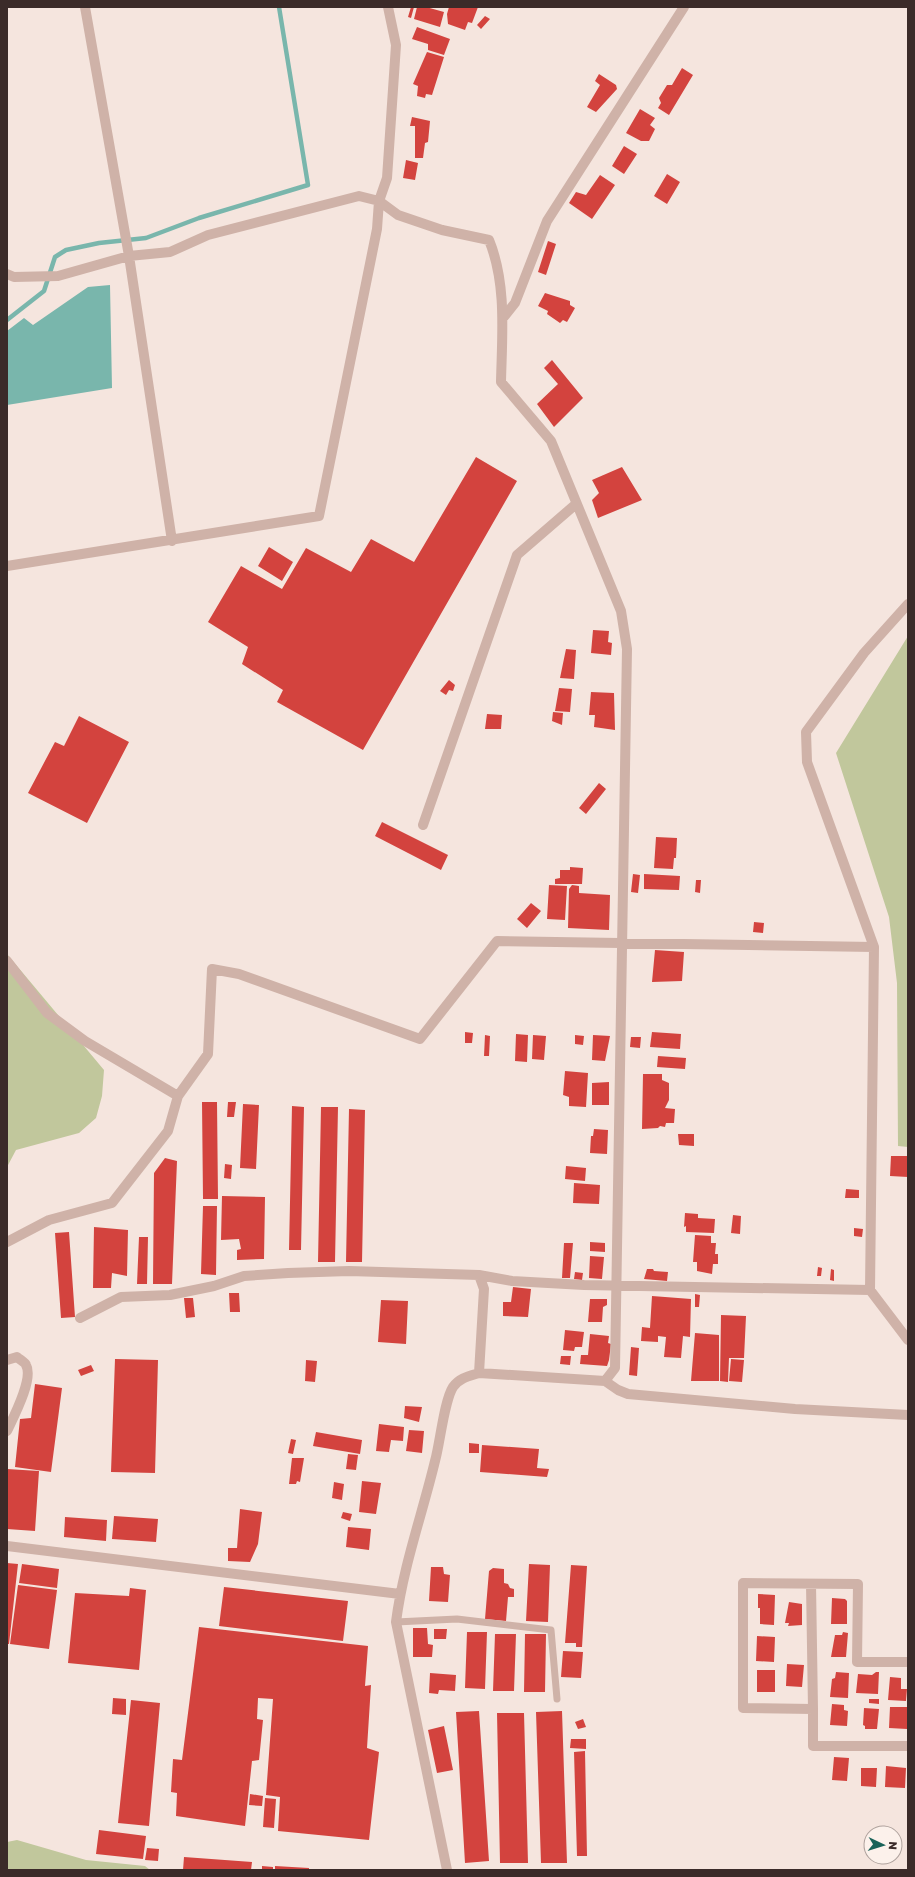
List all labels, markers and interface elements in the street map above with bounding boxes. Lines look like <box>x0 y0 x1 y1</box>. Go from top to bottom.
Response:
north arrow <box>863 1825 903 1865</box>
text: N <box>887 1841 900 1850</box>

